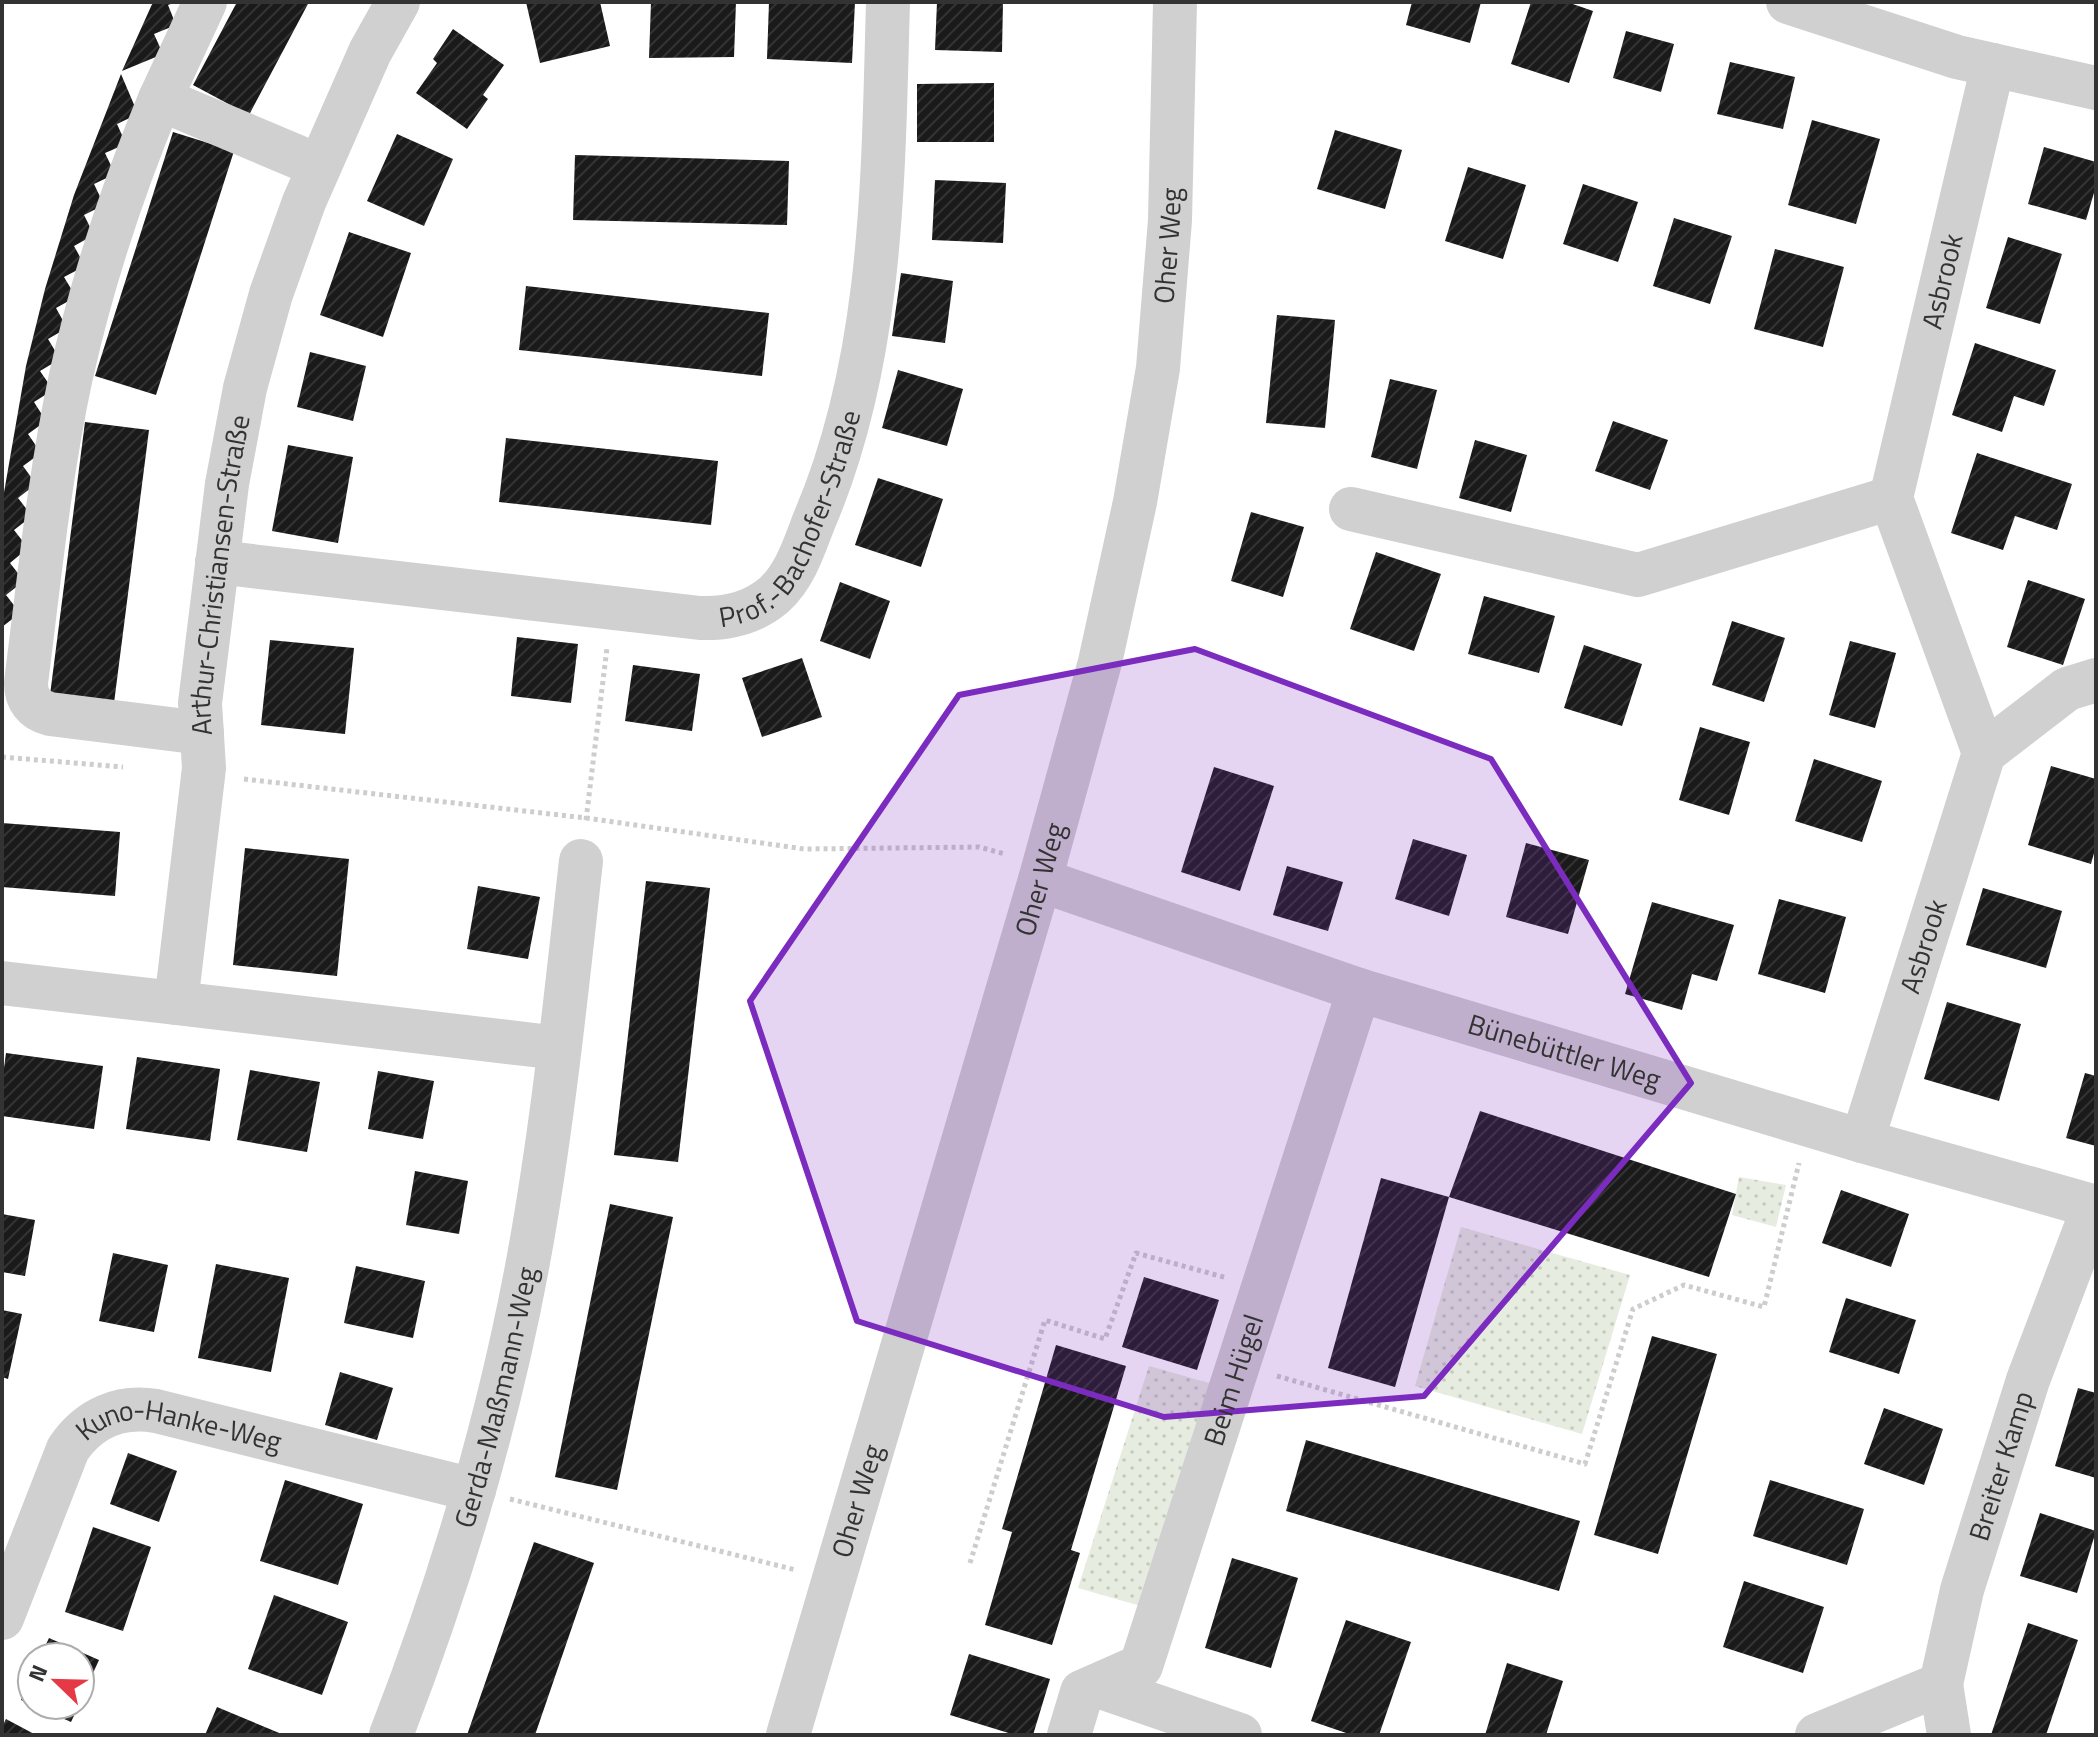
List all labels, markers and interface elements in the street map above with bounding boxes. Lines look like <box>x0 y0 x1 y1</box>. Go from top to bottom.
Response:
street label: Oher Weg <box>1141 187 1192 305</box>
street label: Asbrook <box>1910 229 1974 333</box>
street label: Prof.-Bachofer-Straße <box>715 405 871 638</box>
street label: Arthur-Christiansen-Straße <box>178 411 261 737</box>
street label: Oher Weg <box>1003 817 1076 941</box>
street label: Asbrook <box>1888 894 1958 999</box>
street label: Bünebüttler Weg <box>1463 1002 1667 1101</box>
street label: Gerda-Maßmann-Weg <box>442 1263 548 1533</box>
street label: Beim Hügel <box>1191 1308 1274 1451</box>
street label: Breiter Kamp <box>1957 1385 2044 1546</box>
text: Kuno-Hanke-Weg <box>65 1388 286 1462</box>
street label: Kuno-Hanke-Weg <box>76 1428 288 1462</box>
street label: Oher Weg <box>819 1439 894 1563</box>
north arrow <box>16 1641 96 1721</box>
text: N <box>19 1660 56 1687</box>

